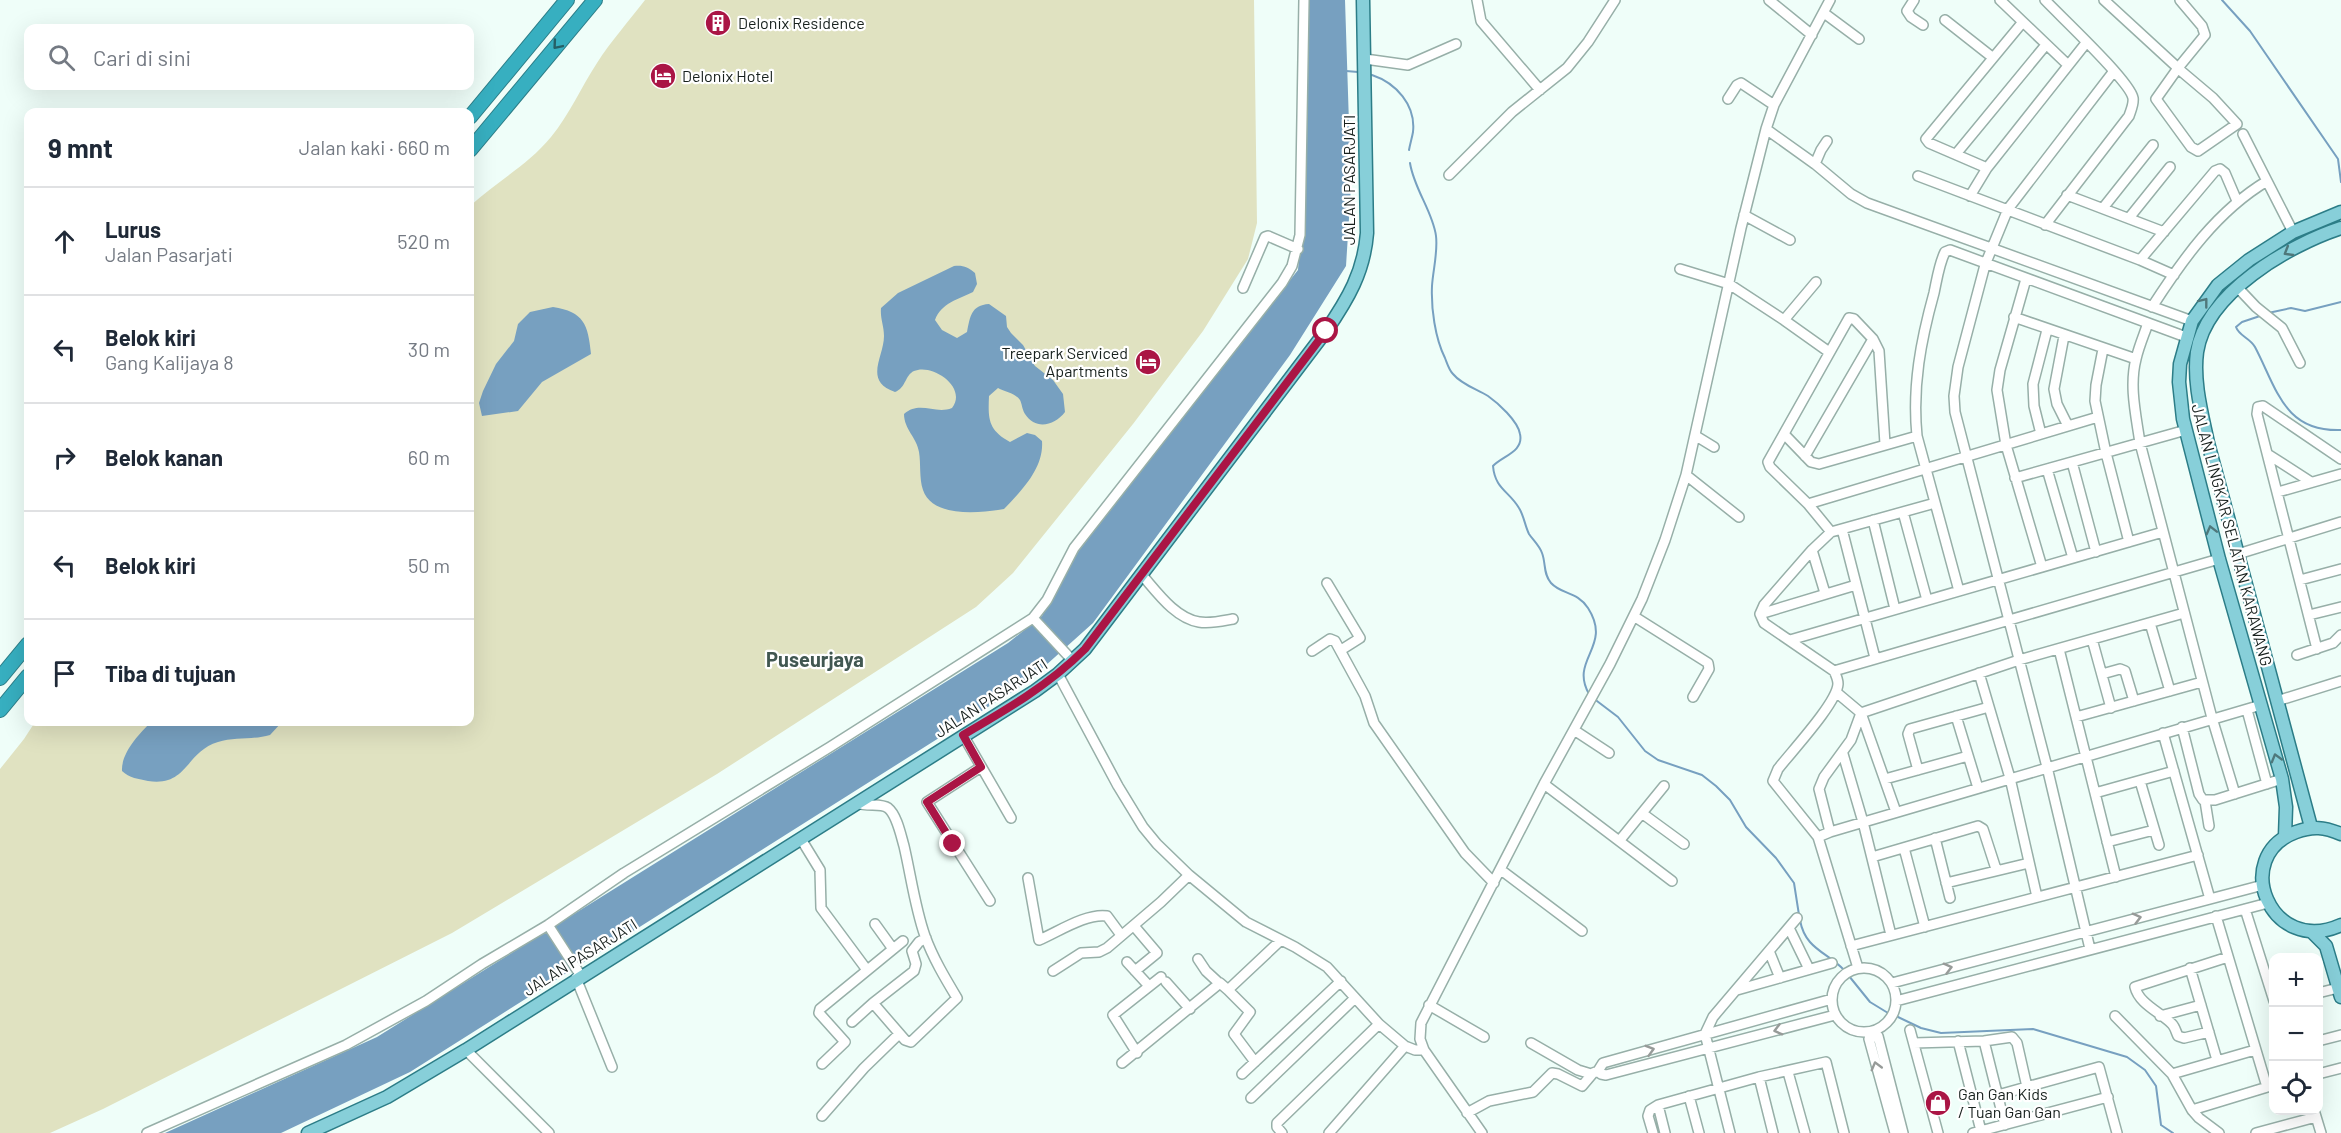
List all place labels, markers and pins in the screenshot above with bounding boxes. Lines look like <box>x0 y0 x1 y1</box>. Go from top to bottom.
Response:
building icon: Delonix Residence <box>703 8 733 38</box>
place label: Delonix Residence <box>738 13 865 32</box>
hotel icon: Delonix Hotel <box>648 61 678 91</box>
place label: Delonix Hotel <box>682 66 773 85</box>
place label: Treepark Serviced Apartments <box>1002 343 1128 380</box>
hotel icon: Treepark Serviced Apartments <box>1133 347 1163 377</box>
place label: Gan Gan Kids / Tuan Gan Gan <box>1958 1084 2061 1121</box>
shop icon: Gan Gan Kids / Tuan Gan Gan <box>1923 1088 1953 1118</box>

